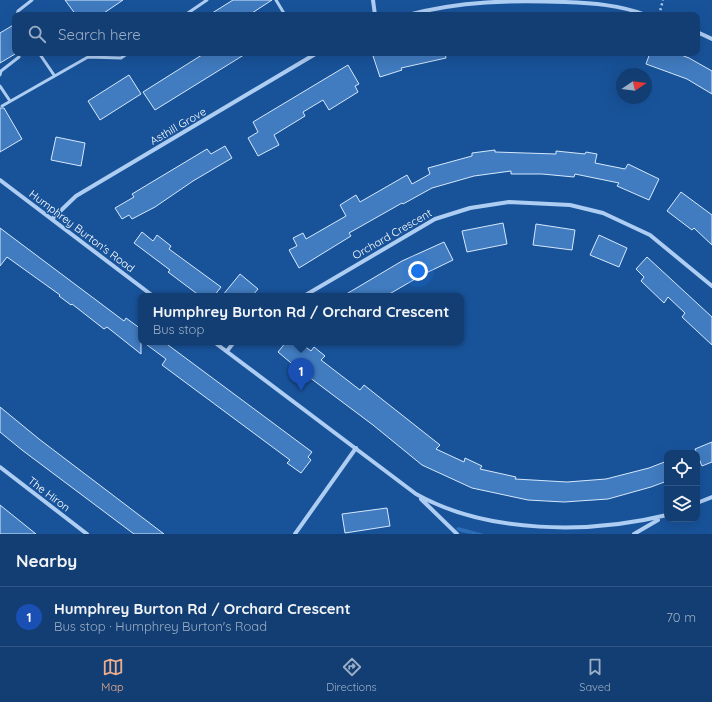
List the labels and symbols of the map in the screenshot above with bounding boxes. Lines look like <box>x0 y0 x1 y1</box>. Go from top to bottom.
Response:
north arrow <box>616 68 652 104</box>
street label: Asthill Grove <box>147 104 209 148</box>
street label: Humphrey Burton's Road <box>26 187 138 275</box>
street label: Orchard Crescent <box>350 205 434 262</box>
your location <box>408 261 428 281</box>
pin: 1 <box>288 358 314 391</box>
street label: The Hiron <box>25 474 73 514</box>

